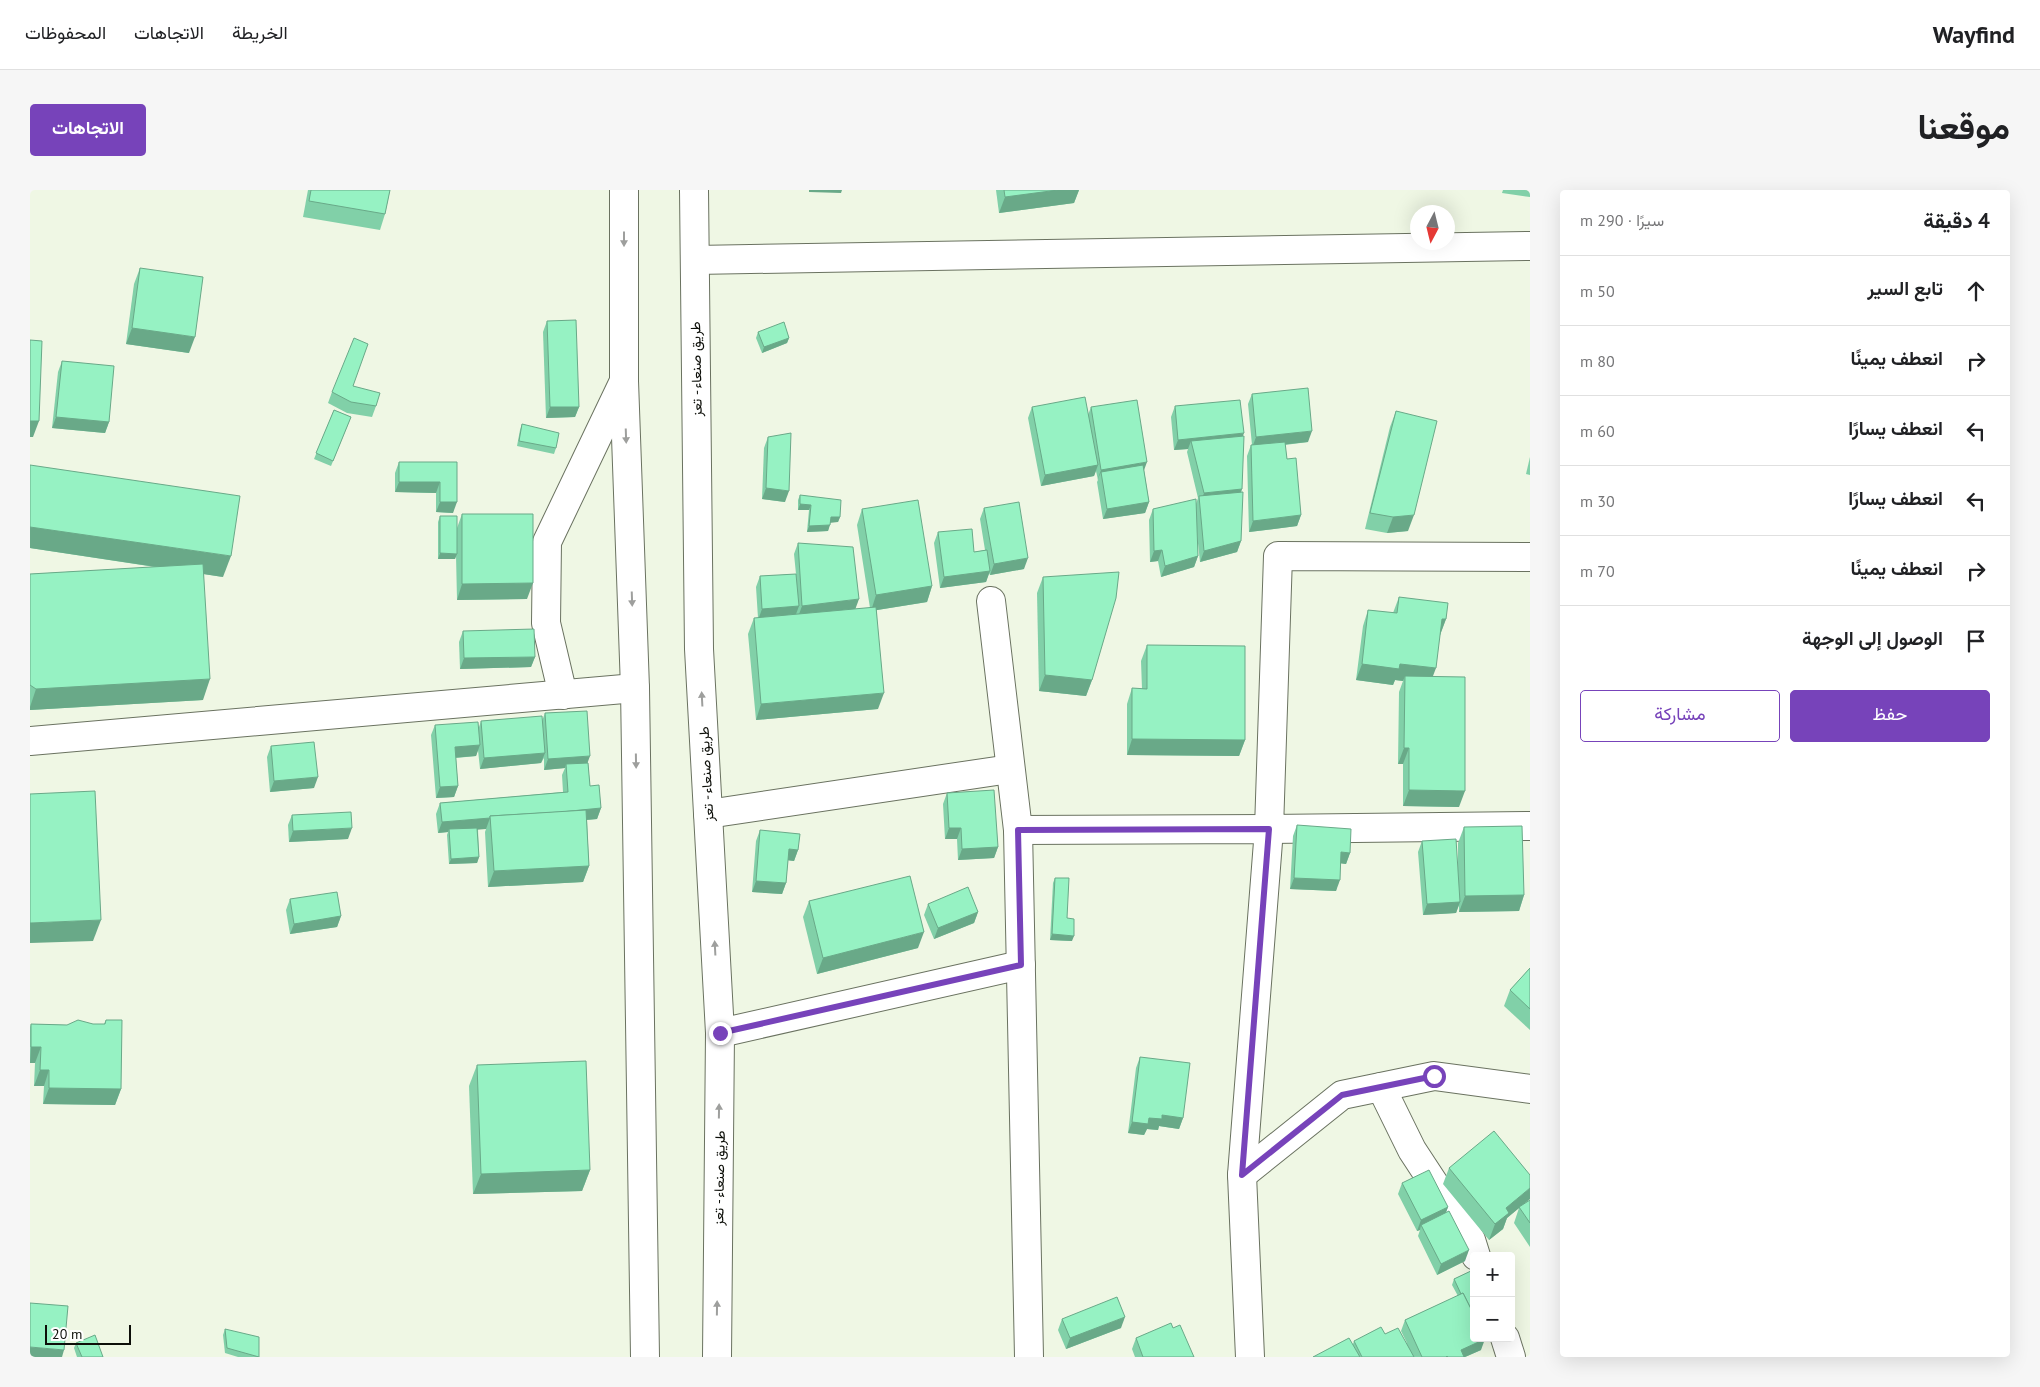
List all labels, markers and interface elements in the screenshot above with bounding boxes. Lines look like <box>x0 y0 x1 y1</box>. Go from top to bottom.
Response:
text: Wayfind <box>1933 19 2015 50</box>
text: المحفوظات <box>25 21 106 44</box>
text: الاتجاهات <box>134 21 204 44</box>
text: الخريطة <box>232 21 288 44</box>
text: موقعنا <box>1917 103 2010 149</box>
button: الاتجاهات <box>30 104 146 156</box>
north arrow <box>1410 205 1455 250</box>
text: 4 دقيقة <box>1923 207 1990 234</box>
text: سيرًا · 290 m <box>1580 210 1664 230</box>
one-way arrow <box>620 231 628 247</box>
text: تابع السير <box>1867 276 1943 300</box>
icon: ahead <box>1962 277 1990 305</box>
text: 50 m <box>1580 281 1615 301</box>
street label: طريق صنعاء - تعز <box>686 321 706 418</box>
text: انعطف يمينًا <box>1851 346 1943 370</box>
icon: right <box>1962 347 1990 375</box>
text: 80 m <box>1580 351 1615 371</box>
text: انعطف يسارًا <box>1848 416 1943 440</box>
icon: left <box>1962 417 1990 445</box>
text: 60 m <box>1580 421 1615 441</box>
one-way arrow <box>622 428 630 444</box>
text: انعطف يسارًا <box>1848 486 1943 510</box>
icon: left <box>1962 487 1990 515</box>
text: 30 m <box>1580 491 1615 511</box>
text: انعطف يمينًا <box>1851 556 1943 580</box>
icon: right <box>1962 557 1990 585</box>
text: 70 m <box>1580 561 1615 581</box>
one-way arrow <box>628 591 636 607</box>
text: الوصول إلى الوجهة <box>1802 626 1943 650</box>
icon: arrive <box>1962 627 1990 655</box>
one-way arrow <box>698 690 706 706</box>
button: مشاركة <box>1580 690 1780 742</box>
button: حفظ <box>1790 690 1990 742</box>
street label: طريق صنعاء - تعز <box>695 726 718 823</box>
one-way arrow <box>632 753 640 769</box>
one-way arrow <box>711 940 719 956</box>
route end <box>709 1022 732 1045</box>
route start <box>1423 1065 1446 1088</box>
one-way arrow <box>715 1103 723 1119</box>
street label: طريق صنعاء - تعز <box>709 1130 729 1227</box>
map controls <box>1470 1252 1515 1342</box>
button: + <box>1470 1252 1515 1297</box>
button: − <box>1470 1297 1515 1342</box>
one-way arrow <box>713 1300 721 1316</box>
scale bar <box>45 1322 131 1345</box>
text: 20 m <box>52 1325 82 1343</box>

